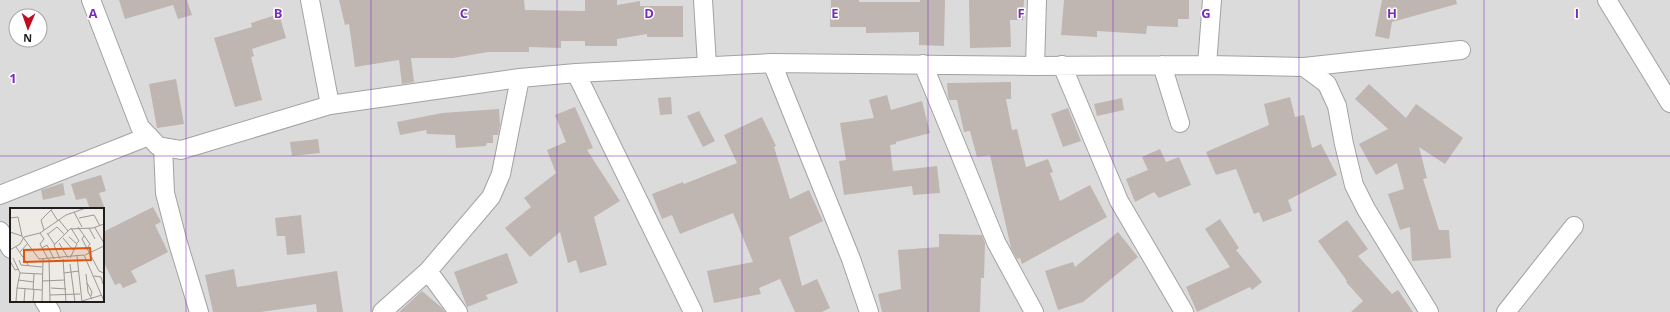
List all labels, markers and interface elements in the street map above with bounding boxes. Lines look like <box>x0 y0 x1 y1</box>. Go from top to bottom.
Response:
text: A <box>89 4 98 22</box>
text: B <box>274 4 283 22</box>
text: C <box>460 4 468 22</box>
text: D <box>644 4 654 22</box>
text: E <box>831 4 839 22</box>
text: F <box>1017 4 1025 22</box>
text: G <box>1201 4 1211 22</box>
text: H <box>1387 4 1397 22</box>
text: I <box>1575 4 1579 22</box>
north arrow <box>8 8 48 48</box>
text: N <box>23 31 32 46</box>
text: 1 <box>9 69 17 87</box>
inset map <box>10 208 104 302</box>

